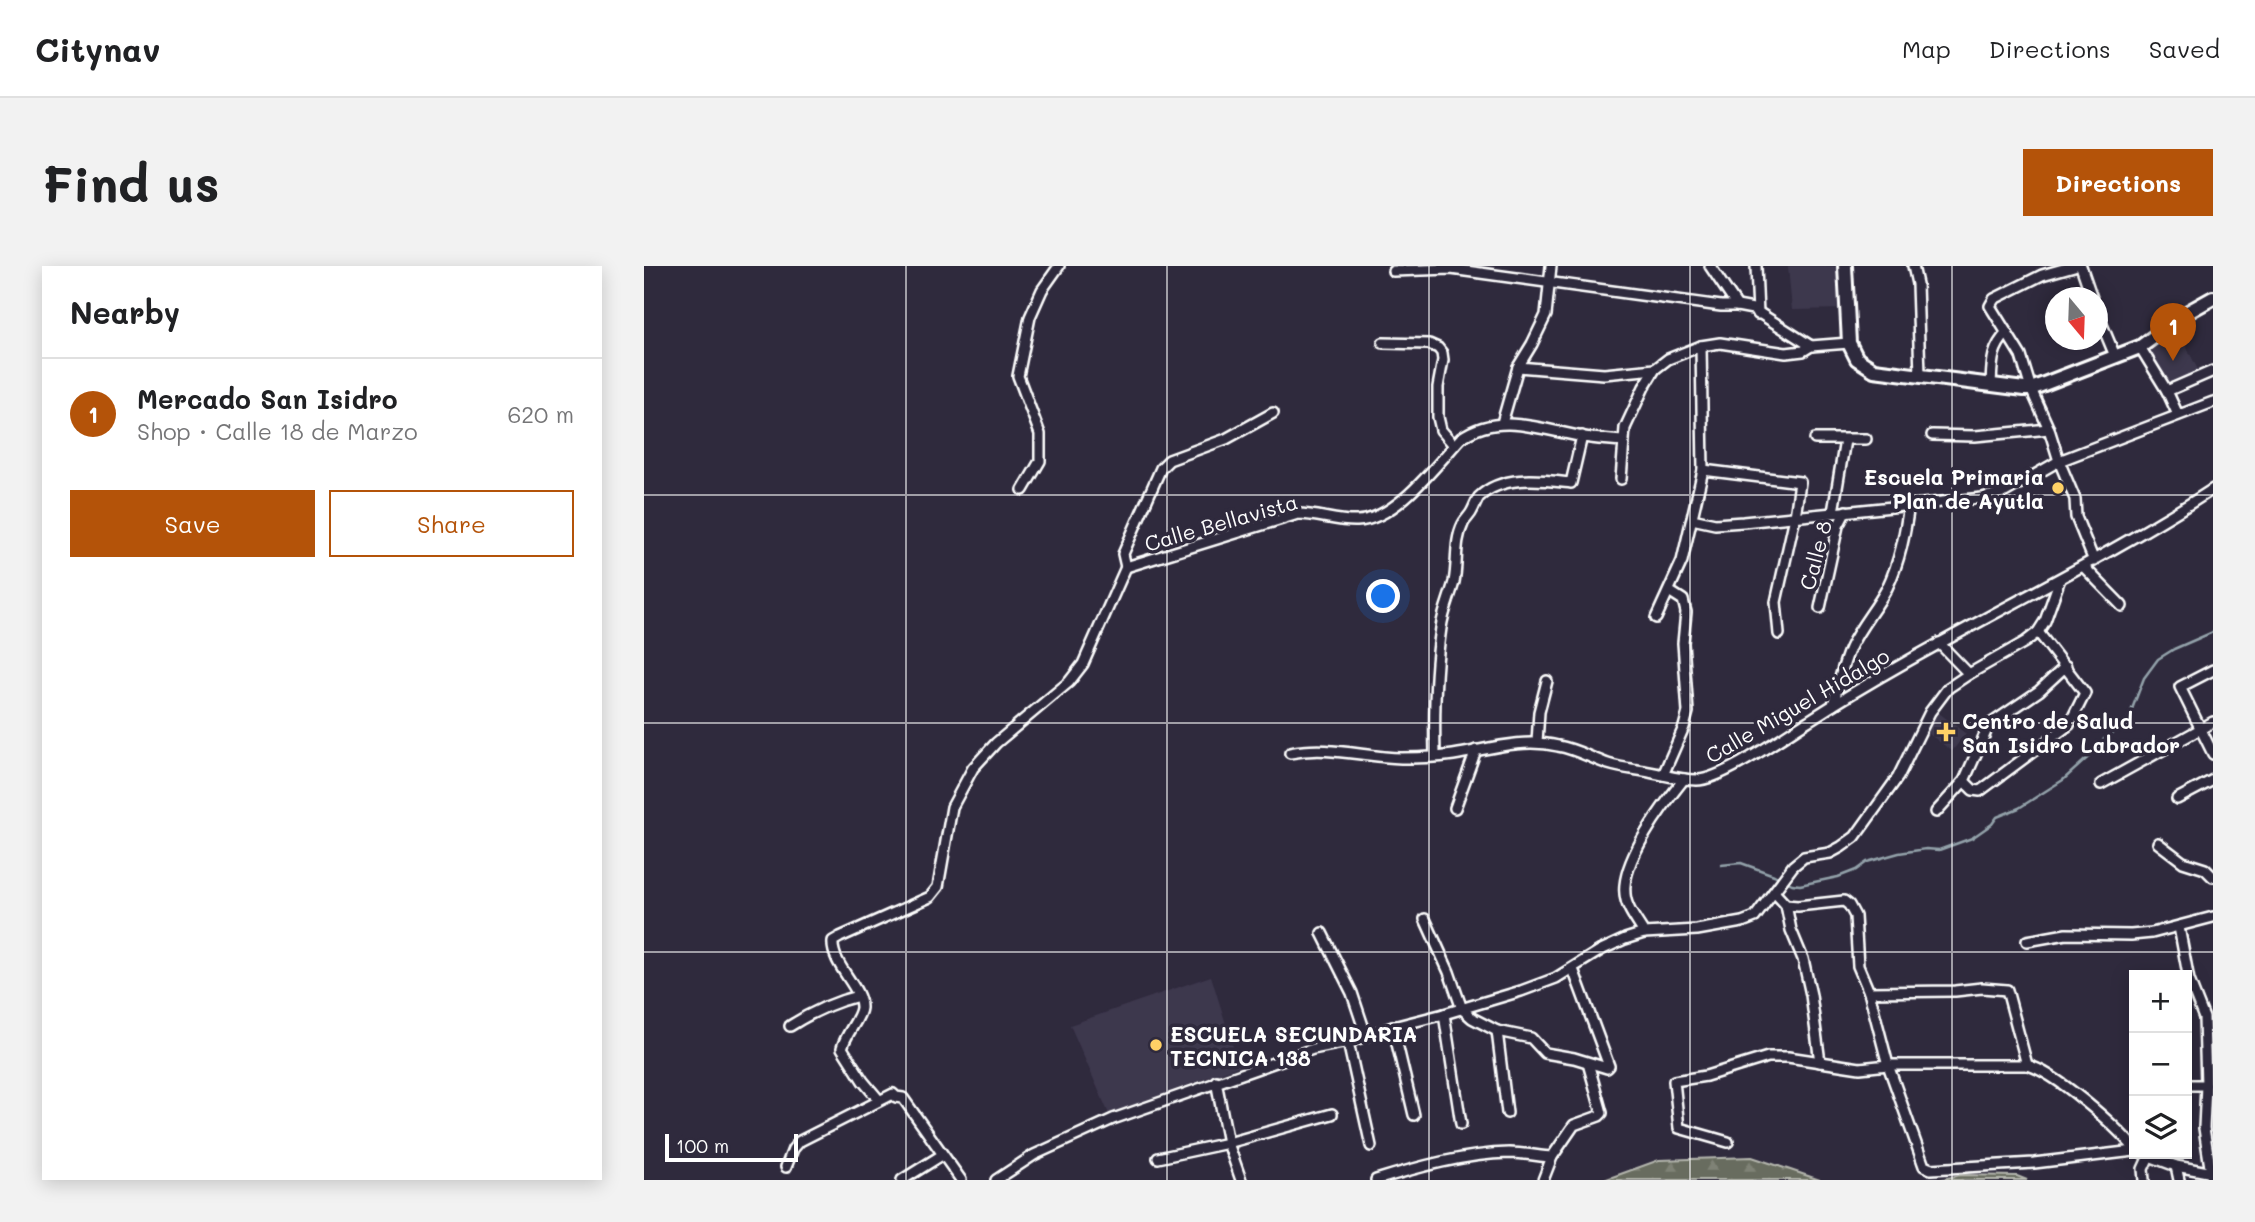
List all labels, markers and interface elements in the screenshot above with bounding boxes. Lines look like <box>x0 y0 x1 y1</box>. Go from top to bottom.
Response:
text: Citynav <box>35 27 160 70</box>
text: Map <box>1902 33 1951 64</box>
text: Directions <box>1989 33 2111 64</box>
text: Saved <box>2149 33 2220 64</box>
button: Directions <box>2023 149 2213 216</box>
text: Find us <box>42 151 220 214</box>
north arrow <box>2045 287 2108 350</box>
text: Nearby <box>70 292 180 332</box>
pin: 1 <box>2150 303 2196 361</box>
text: Mercado San Isidro <box>137 382 398 416</box>
text: 1 <box>88 399 98 429</box>
text: 620 m <box>507 399 574 429</box>
text: Shop · Calle 18 de Marzo <box>137 416 418 446</box>
place label: Escuela Primaria Plan de Ayutla <box>1864 463 2044 515</box>
marker: Escuela Primaria Plan de Ayutla <box>2050 480 2066 496</box>
street label: Calle Bellavista <box>1141 487 1301 557</box>
button: Save <box>70 490 315 557</box>
button: Share <box>329 490 574 557</box>
street label: Calle 8 <box>1793 517 1837 593</box>
your location <box>1366 579 1400 613</box>
street label: Calle Miguel Hidalgo <box>1700 641 1894 769</box>
place label: Centro de Salud San Isidro Labrador <box>1962 707 2180 758</box>
marker: Centro de Salud San Isidro Labrador <box>1936 722 1956 742</box>
map controls <box>2129 970 2192 1159</box>
button: + <box>2129 970 2192 1033</box>
place label: ESCUELA SECUNDARIA TECNICA 138 <box>1170 1020 1417 1071</box>
button: − <box>2129 1033 2192 1096</box>
marker: ESCUELA SECUNDARIA TECNICA 138 <box>1148 1037 1164 1053</box>
button: layers <box>2129 1096 2192 1159</box>
scale bar <box>665 1131 798 1163</box>
text: 100 m <box>676 1133 729 1158</box>

